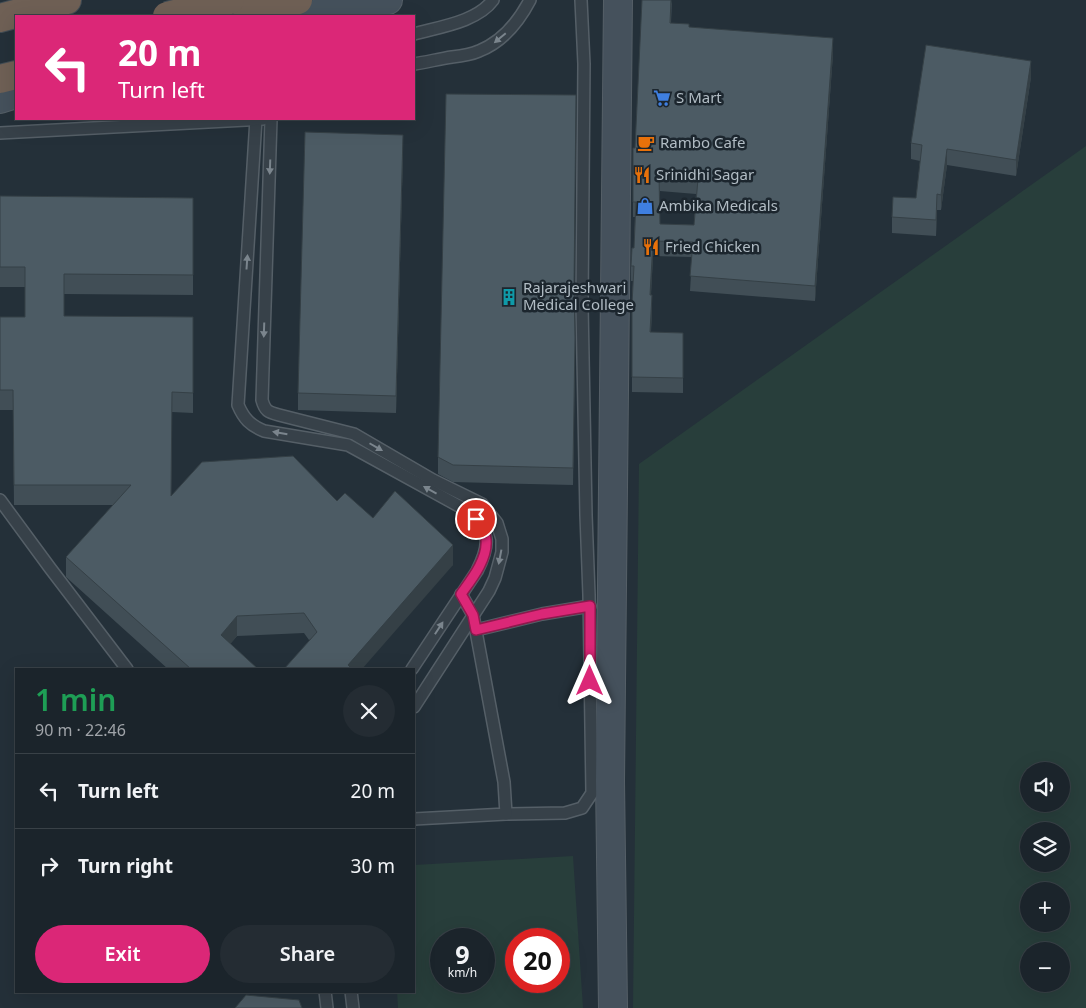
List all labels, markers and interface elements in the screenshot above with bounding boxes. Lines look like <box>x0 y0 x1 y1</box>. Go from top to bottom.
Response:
text: 20 m <box>118 29 201 76</box>
one-way arrow <box>494 32 507 43</box>
icon: left <box>35 35 100 100</box>
text: Turn left <box>118 74 205 104</box>
place label: S Mart <box>676 87 722 107</box>
supermarket icon: S Mart <box>652 88 672 108</box>
place label: Rambo Cafe <box>660 132 746 152</box>
cafe icon: Rambo Cafe <box>636 133 656 153</box>
one-way arrow <box>265 160 273 176</box>
place label: Srinidhi Sagar <box>656 164 754 184</box>
restaurant icon: Srinidhi Sagar <box>632 165 652 185</box>
place label: Ambika Medicals <box>659 195 778 215</box>
shop icon: Ambika Medicals <box>635 196 655 216</box>
place label: Fried Chicken <box>665 236 760 256</box>
restaurant icon: Fried Chicken <box>641 237 661 257</box>
one-way arrow <box>243 254 251 270</box>
place label: Rajarajeshwari Medical College <box>523 277 634 314</box>
building icon: Rajarajeshwari Medical College <box>499 287 519 307</box>
one-way arrow <box>260 322 268 338</box>
one-way arrow <box>272 429 288 437</box>
one-way arrow <box>368 443 383 451</box>
one-way arrow <box>423 485 437 494</box>
pin <box>455 498 497 540</box>
icon: arrive <box>462 505 490 533</box>
one-way arrow <box>496 550 504 565</box>
one-way arrow <box>434 621 443 635</box>
position arrow <box>563 654 615 706</box>
text: 1 min <box>35 679 116 720</box>
button: close <box>343 685 395 737</box>
text: 90 m · 22:46 <box>35 719 126 741</box>
map controls <box>1020 762 1070 992</box>
button: sound <box>1020 762 1070 812</box>
icon: left <box>35 777 63 805</box>
text: Turn left <box>78 778 159 804</box>
text: 20 m <box>351 778 395 804</box>
button: layers <box>1020 822 1070 872</box>
icon: right <box>35 852 63 880</box>
text: Turn right <box>78 853 173 879</box>
text: 30 m <box>351 853 395 879</box>
button: + <box>1020 882 1070 932</box>
button: Exit <box>35 925 210 983</box>
button: Share <box>220 925 395 983</box>
speed limit sign: 20 <box>505 928 570 993</box>
text: 9 <box>455 937 470 971</box>
button: − <box>1020 942 1070 992</box>
text: km/h <box>448 964 477 981</box>

